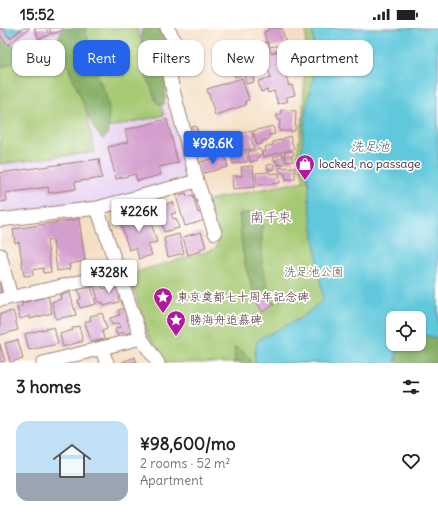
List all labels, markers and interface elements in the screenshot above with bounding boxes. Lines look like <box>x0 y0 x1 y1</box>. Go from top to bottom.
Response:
text: 15:52 <box>20 5 55 24</box>
chip: Buy <box>12 40 65 76</box>
chip: Rent <box>73 40 130 76</box>
chip: Filters <box>138 40 204 76</box>
chip: New <box>212 40 269 76</box>
chip: Apartment <box>277 40 373 76</box>
pin: ¥98.6K <box>180 131 246 165</box>
text: ¥98.6K <box>193 135 233 152</box>
water label: 洗足池 <box>350 138 390 155</box>
shop icon: locked, no passage <box>294 153 316 181</box>
place label: locked, no passage <box>319 156 421 171</box>
pin: ¥226K <box>111 199 167 233</box>
text: ¥226K <box>120 203 158 220</box>
district label: 南千束 <box>250 208 292 226</box>
pin: ¥328K <box>81 260 137 294</box>
text: ¥328K <box>90 264 128 281</box>
park label: 洗足池公園 <box>284 264 344 279</box>
place icon: 東京奠都七十周年記念碑 <box>152 286 174 314</box>
place label: 東京奠都七十周年記念碑 <box>177 289 309 304</box>
place icon: 勝海舟追慕碑 <box>165 309 187 337</box>
map controls <box>386 311 426 351</box>
button: locate <box>386 311 426 351</box>
place label: 勝海舟追慕碑 <box>190 312 262 327</box>
text: 3 homes <box>16 376 81 398</box>
icon: filters <box>400 376 422 398</box>
text: ¥98,600/mo <box>140 433 236 455</box>
icon: home <box>48 437 96 485</box>
icon: heart <box>400 450 422 472</box>
text: 2 rooms · 52 m² <box>140 455 230 472</box>
text: Apartment <box>140 472 203 489</box>

